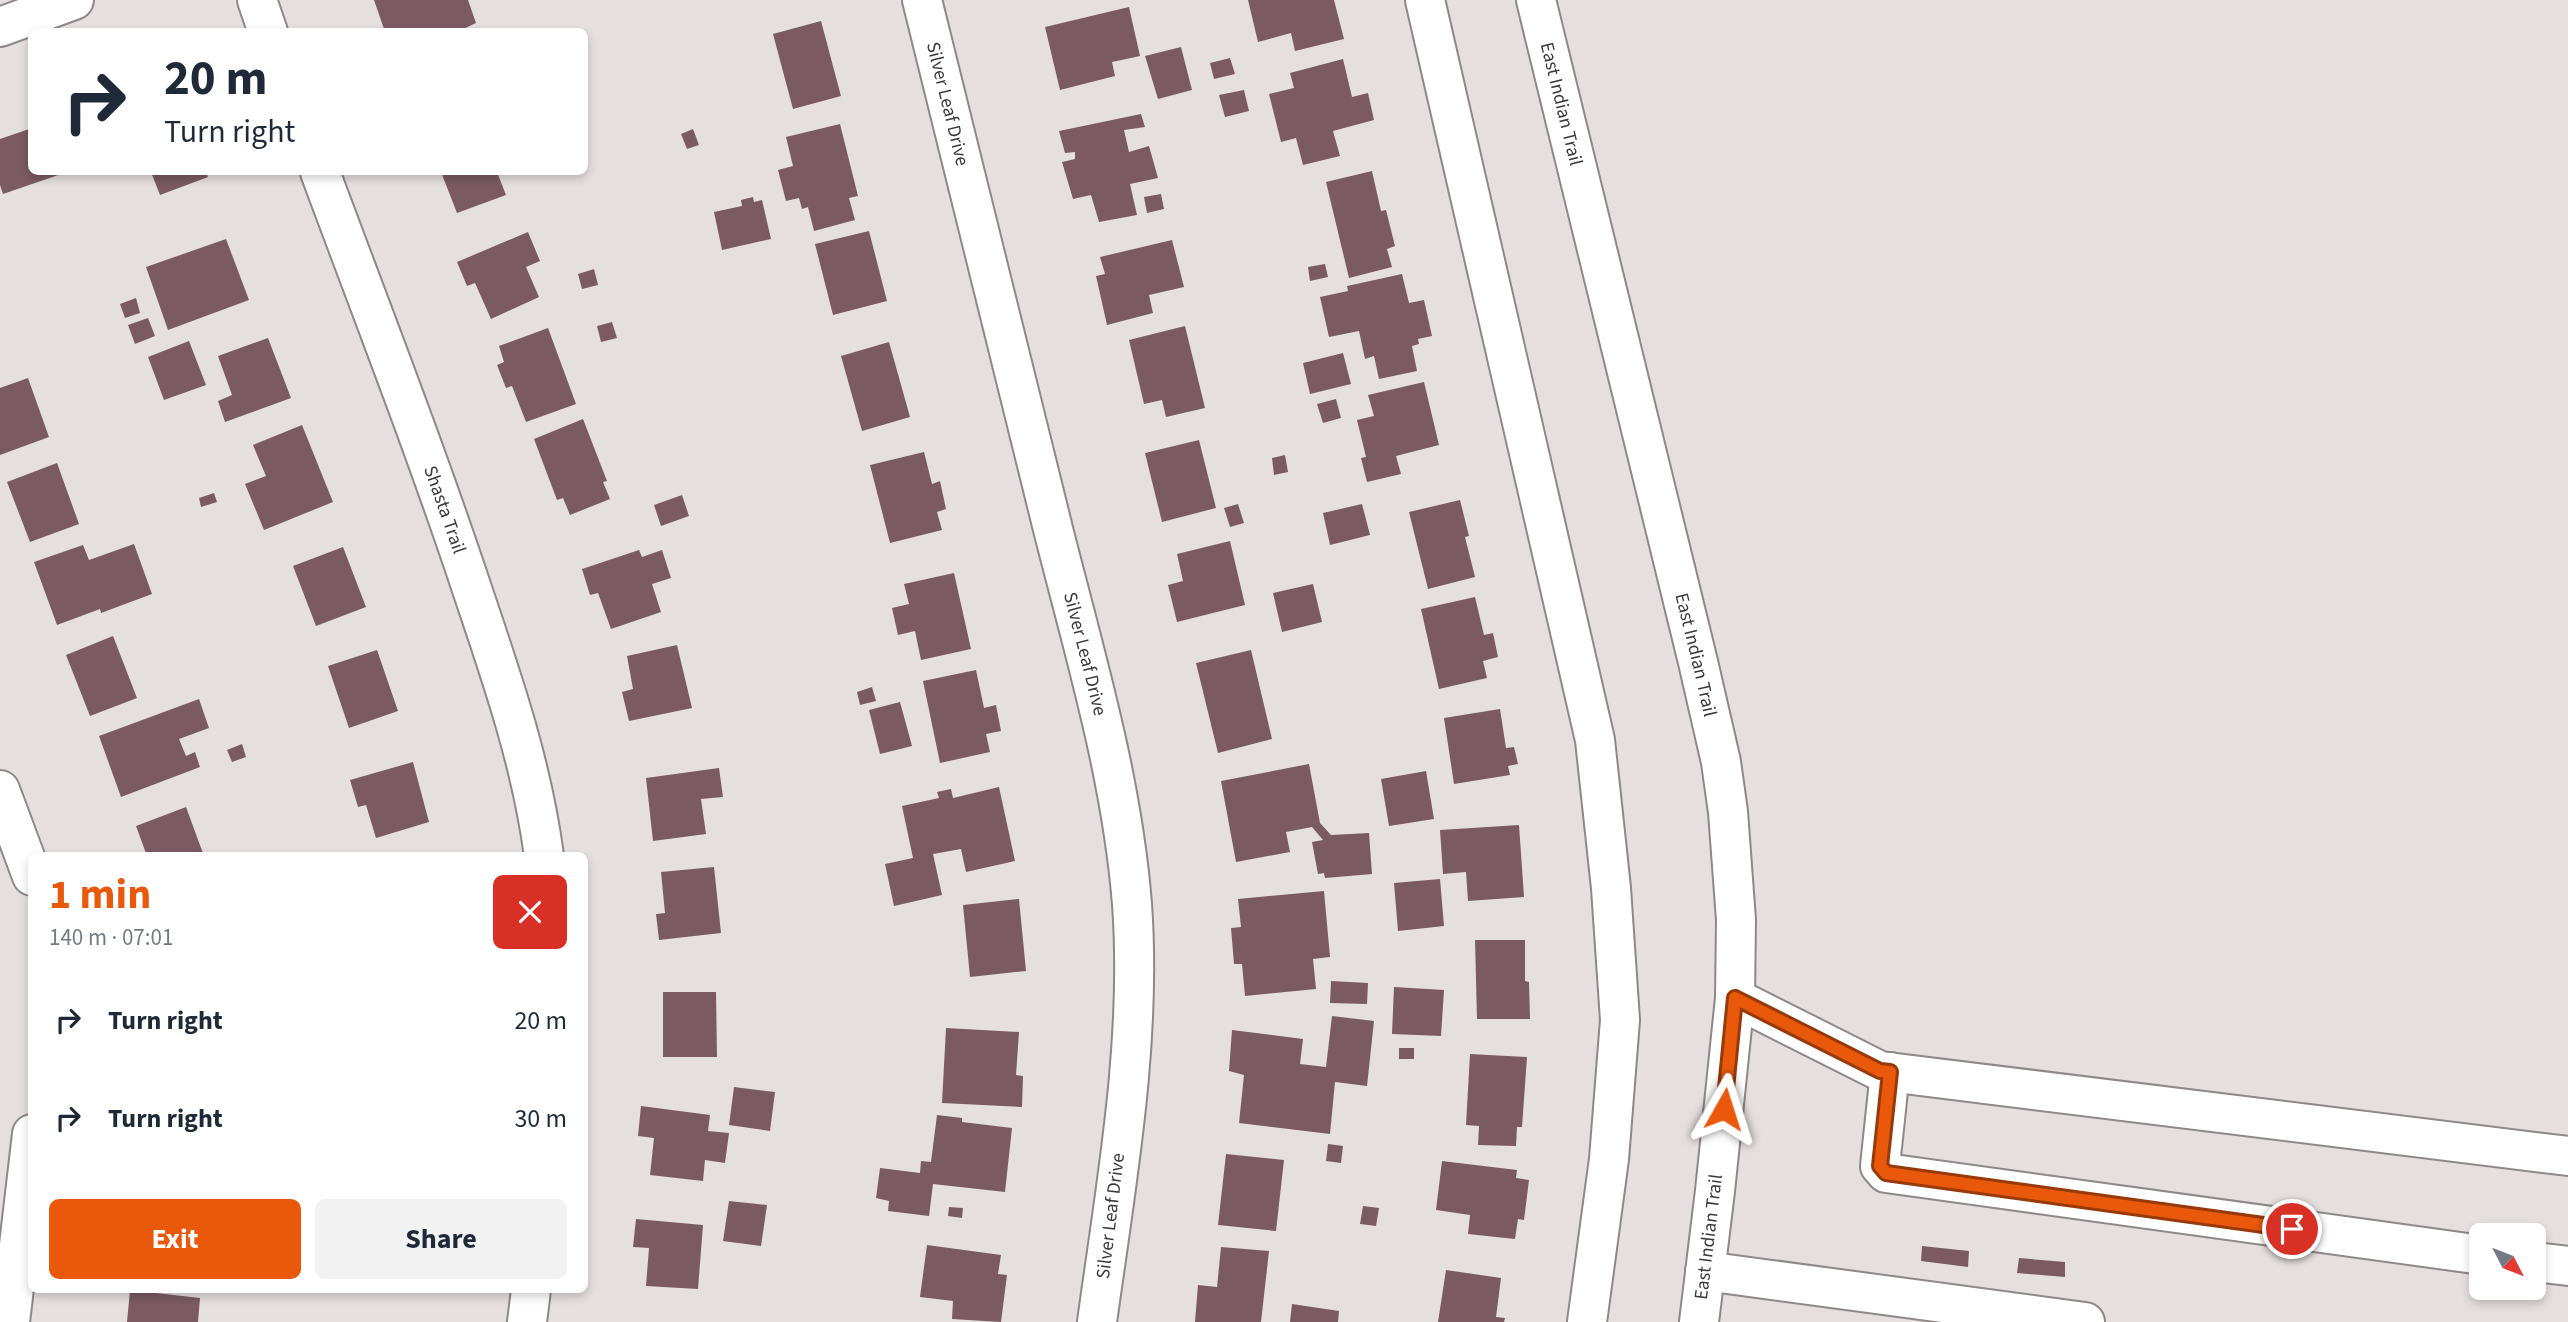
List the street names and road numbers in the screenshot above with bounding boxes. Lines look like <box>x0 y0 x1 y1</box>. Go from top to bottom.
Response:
street label: Silver Leaf Drive <box>919 39 976 169</box>
street label: East Indian Trail <box>1533 39 1590 169</box>
street label: Shasta Trail <box>417 462 473 558</box>
street label: Silver Leaf Drive <box>1056 589 1114 719</box>
street label: East Indian Trail <box>1668 590 1724 719</box>
street label: Silver Leaf Drive <box>1090 1152 1132 1280</box>
street label: East Indian Trail <box>1688 1173 1730 1301</box>

